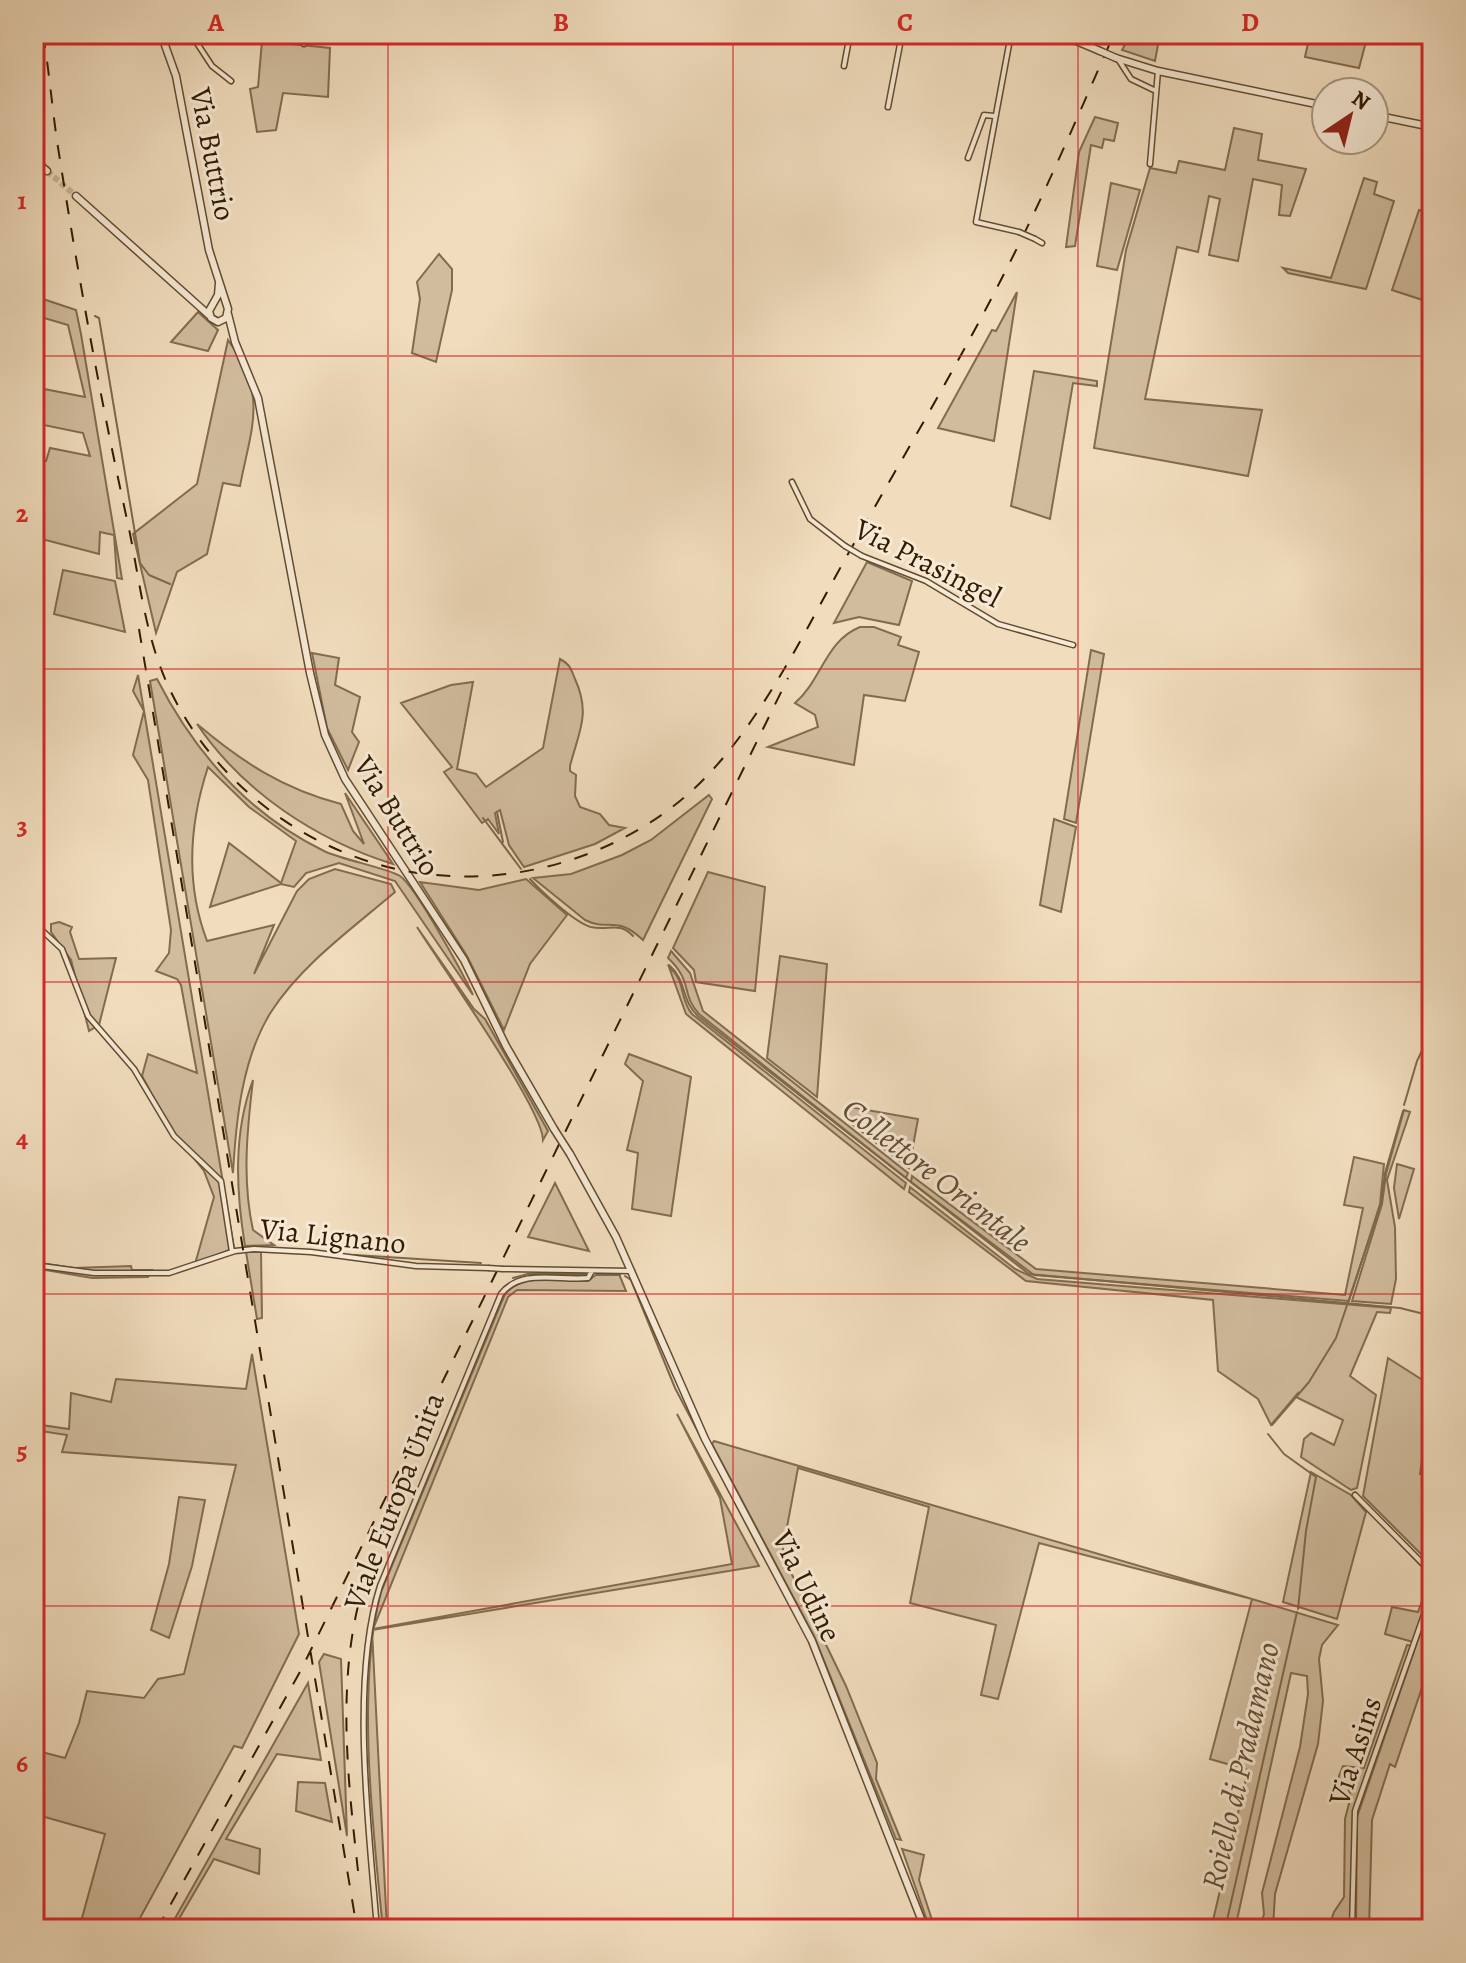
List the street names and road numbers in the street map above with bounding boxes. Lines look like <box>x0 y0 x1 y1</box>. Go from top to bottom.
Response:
street label: Via Buttrio <box>180 83 245 224</box>
street label: Via Prasingel <box>847 508 1008 617</box>
street label: Via Buttrio <box>344 748 450 884</box>
street label: Via Lignano <box>257 1208 408 1264</box>
street label: Viale Europa Unita <box>334 1386 454 1617</box>
street label: Via Udine <box>762 1523 851 1648</box>
street label: Via Asins <box>1318 1692 1391 1811</box>

